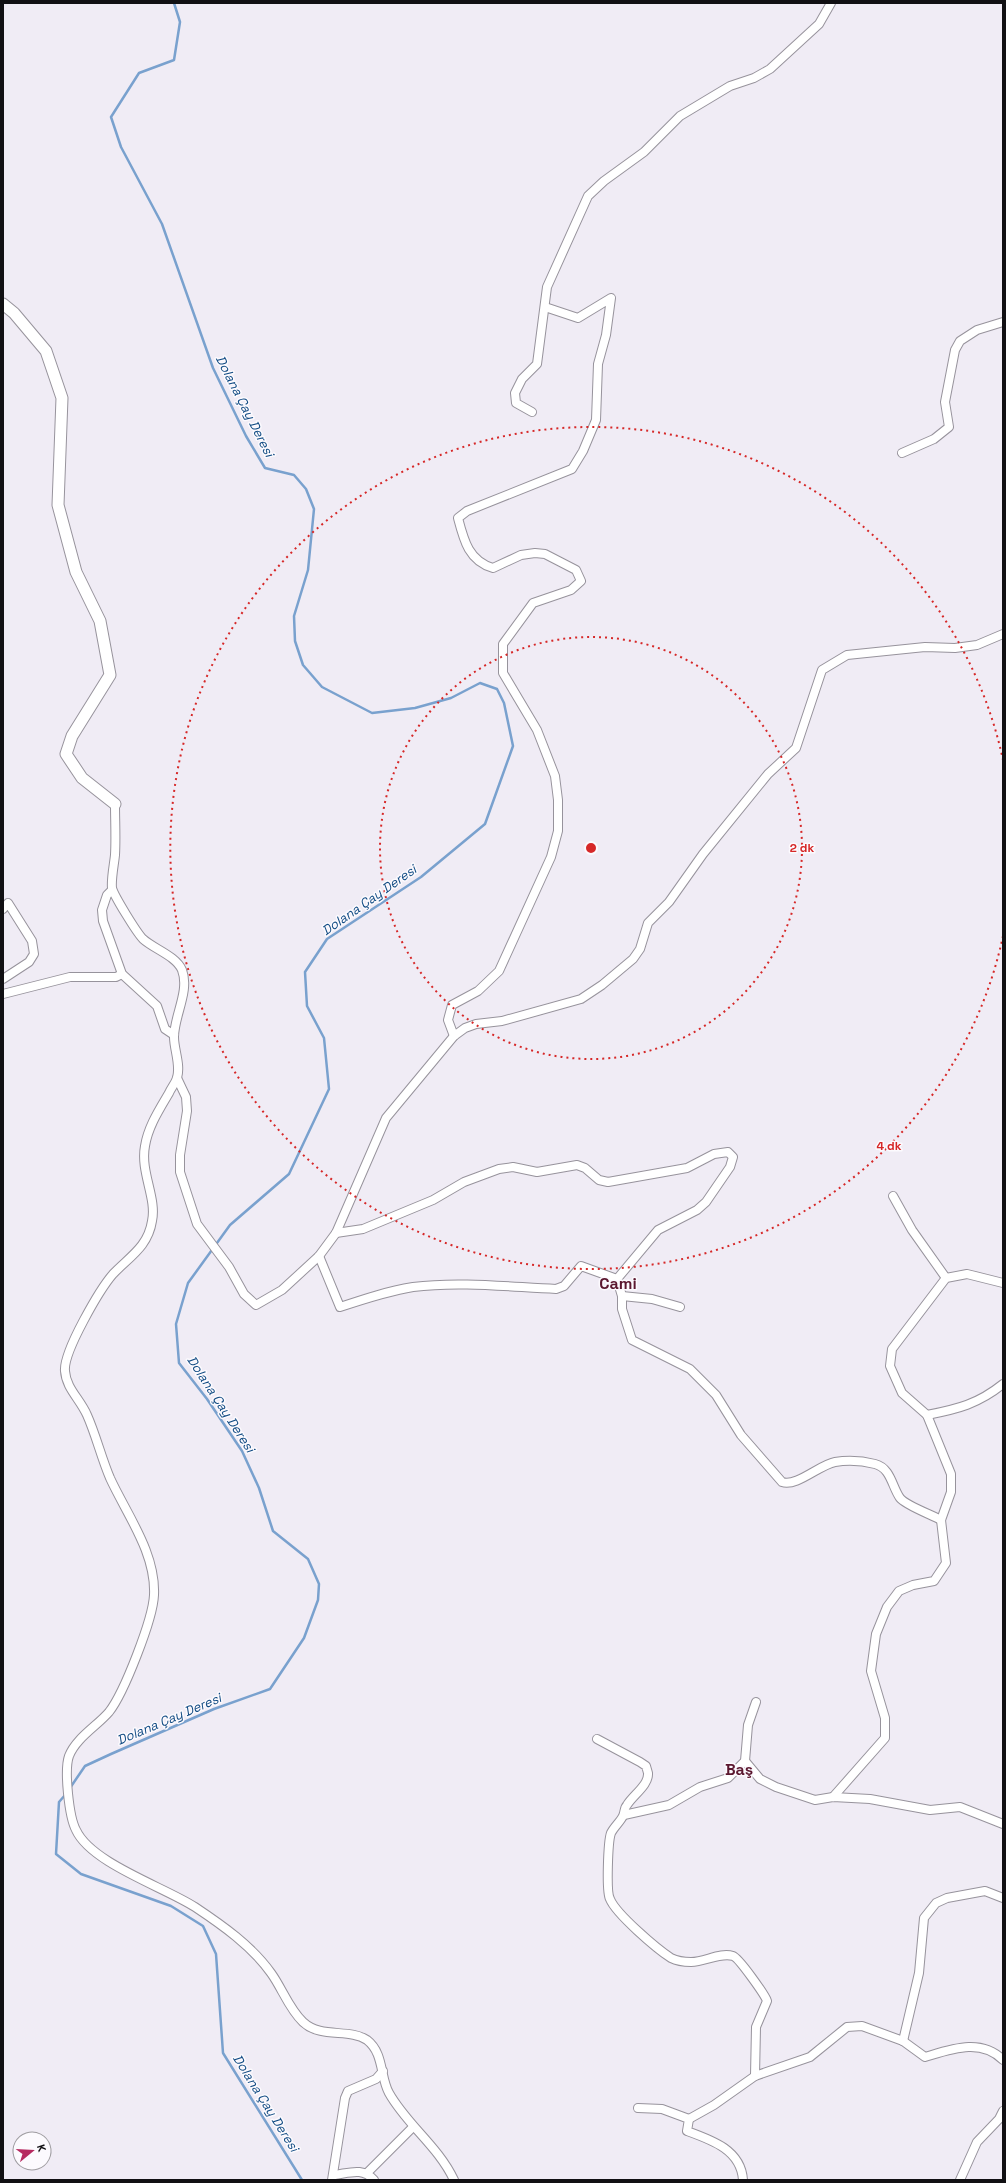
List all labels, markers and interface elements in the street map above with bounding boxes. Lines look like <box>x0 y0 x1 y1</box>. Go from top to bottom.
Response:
water label: Dolana Çay Deresi <box>212 352 279 461</box>
text: 2 dk <box>790 840 815 856</box>
centre of rings <box>584 841 598 855</box>
water label: Dolana Çay Deresi <box>318 860 421 939</box>
text: 4 dk <box>876 1138 902 1154</box>
district label: Cami <box>599 1273 637 1294</box>
water label: Dolana Çay Deresi <box>183 1352 260 1457</box>
water label: Dolana Çay Deresi <box>114 1689 225 1749</box>
district label: Baş <box>725 1759 753 1780</box>
water label: Dolana Çay Deresi <box>229 2051 304 2156</box>
north arrow <box>12 2131 52 2171</box>
text: K <box>34 2142 49 2153</box>

